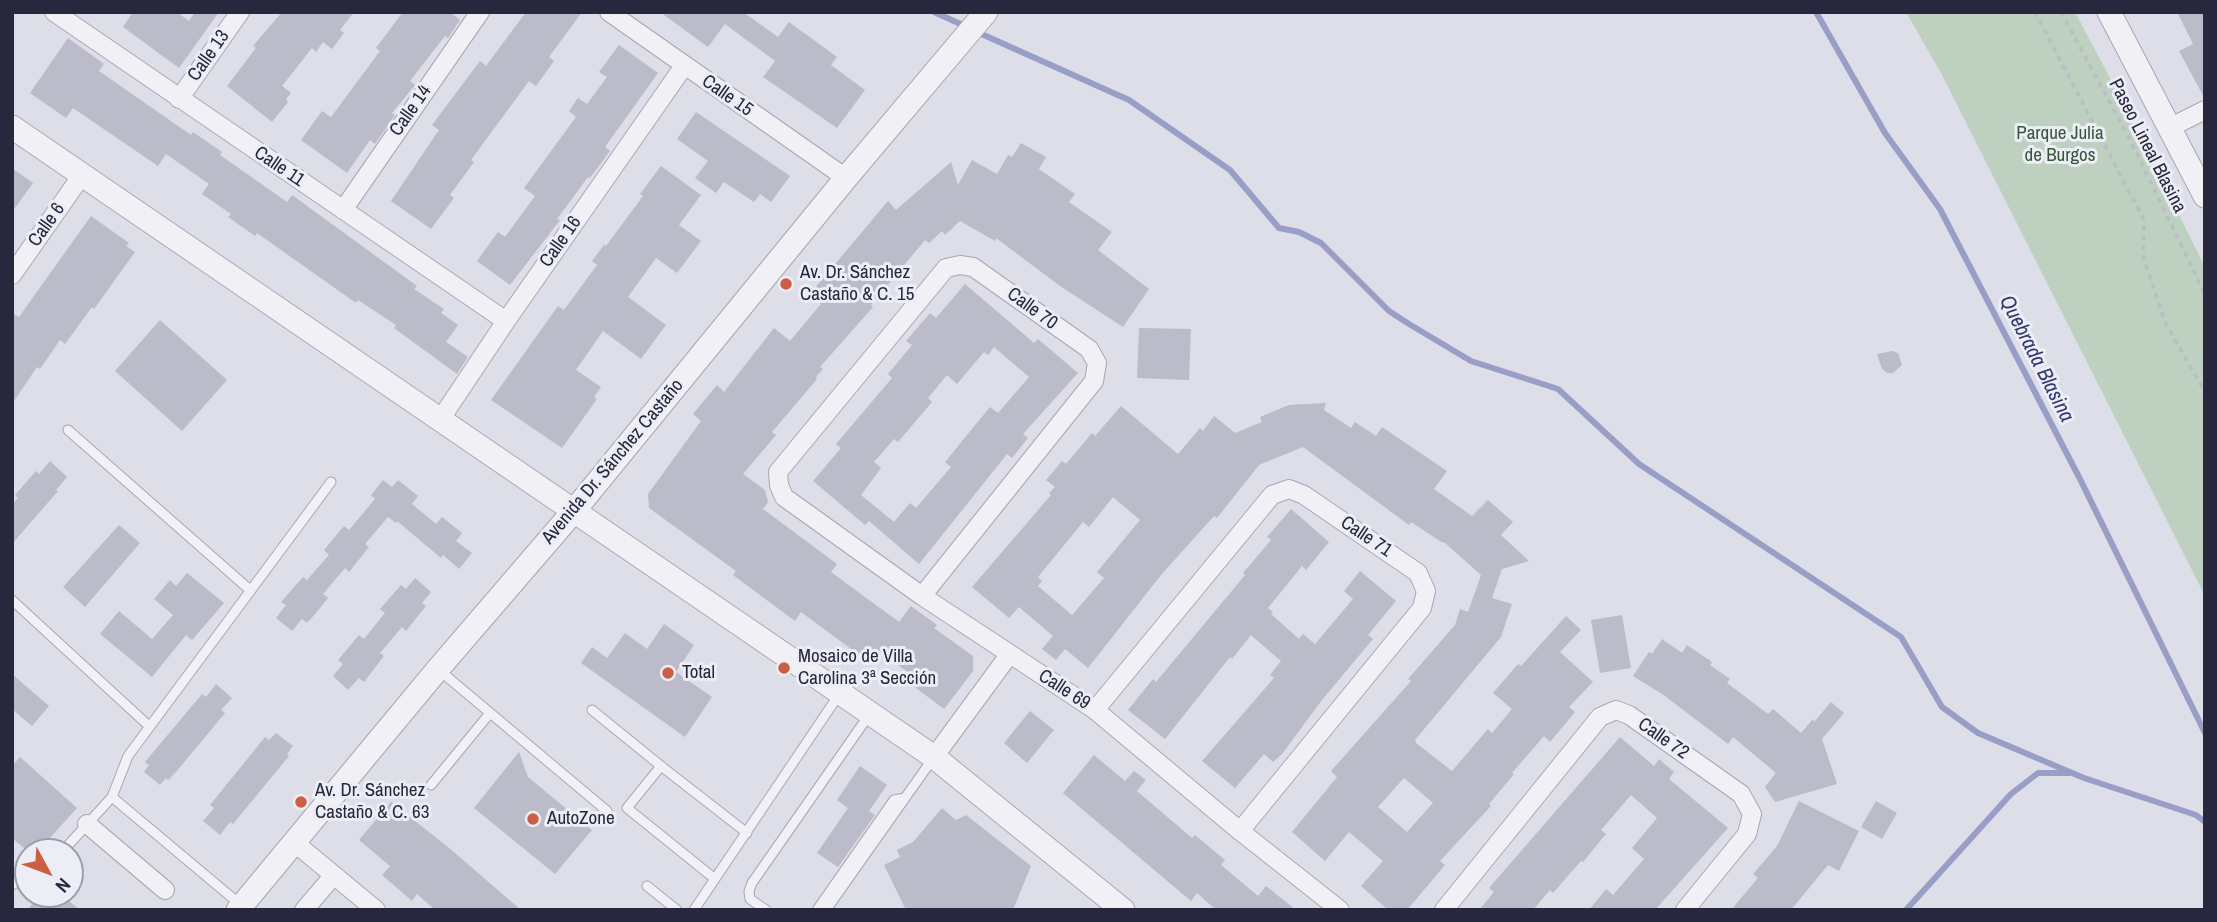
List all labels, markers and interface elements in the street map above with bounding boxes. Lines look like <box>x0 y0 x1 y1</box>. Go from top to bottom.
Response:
street label: Calle 13 <box>183 26 235 86</box>
street label: Calle 15 <box>697 70 757 122</box>
street label: Paseo Lineal Blasina <box>2103 75 2191 217</box>
street label: Calle 14 <box>385 81 437 141</box>
park label: Parque Julia de Burgos <box>2016 123 2104 167</box>
street label: Calle 11 <box>249 142 309 192</box>
street label: Calle 6 <box>24 199 70 251</box>
street label: Calle 16 <box>535 212 587 272</box>
place label: Av. Dr. Sánchez Castaño & C. 15 <box>800 262 914 306</box>
marker: Av. Dr. Sánchez Castaño & C. 15 <box>778 276 794 292</box>
street label: Calle 70 <box>1002 283 1062 335</box>
water label: Quebrada Blasina <box>1993 291 2079 427</box>
street label: Avenida Dr. Sánchez Castaño <box>537 375 689 549</box>
street label: Calle 71 <box>1336 512 1396 562</box>
place label: Mosaico de Villa Carolina 3ª Sección <box>798 646 936 690</box>
marker: Mosaico de Villa Carolina 3ª Sección <box>776 660 792 676</box>
place label: Total <box>682 662 715 684</box>
marker: Total <box>660 665 676 681</box>
street label: Calle 69 <box>1034 665 1094 715</box>
street label: Calle 72 <box>1633 713 1693 765</box>
place label: Av. Dr. Sánchez Castaño & C. 63 <box>315 780 429 824</box>
marker: Av. Dr. Sánchez Castaño & C. 63 <box>293 794 309 810</box>
place label: AutoZone <box>547 808 615 830</box>
marker: AutoZone <box>525 811 541 827</box>
north arrow <box>14 838 84 908</box>
text: N <box>50 873 77 898</box>

